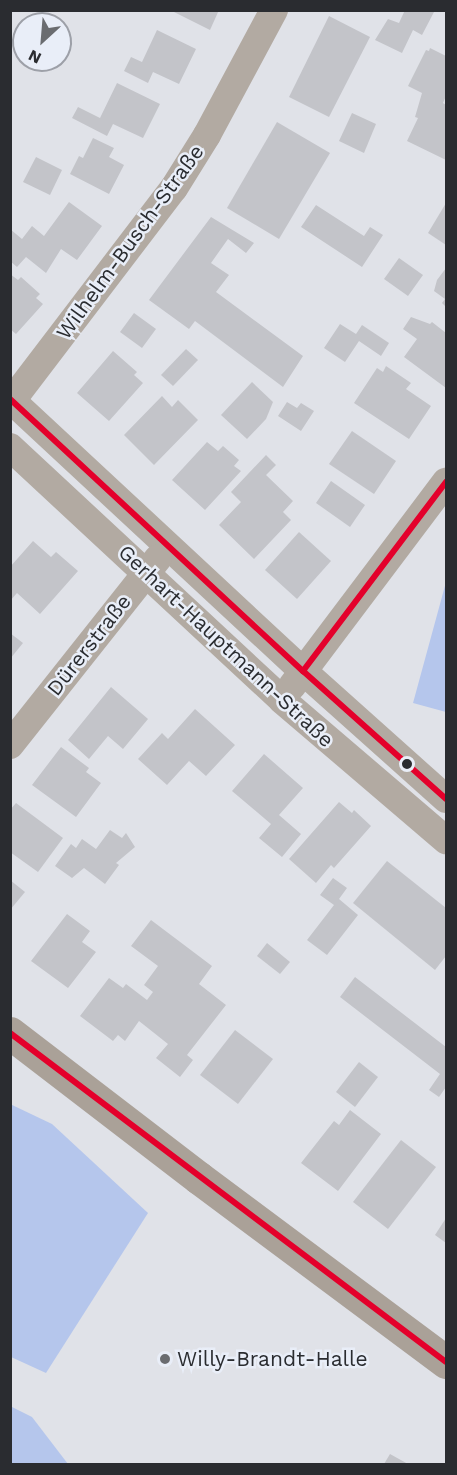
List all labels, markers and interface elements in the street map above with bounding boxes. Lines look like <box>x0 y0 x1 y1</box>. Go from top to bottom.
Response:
north arrow <box>12 12 72 72</box>
text: N <box>25 46 44 68</box>
street label: Wilhelm-Busch-Straße <box>51 140 209 344</box>
street label: Gerhart-Hauptmann-Straße <box>113 539 339 753</box>
street label: Dürerstraße <box>42 589 136 701</box>
unlabelled marker <box>401 758 413 770</box>
place label: Willy-Brandt-Halle <box>177 1346 368 1372</box>
marker: Willy-Brandt-Halle <box>158 1352 172 1366</box>

